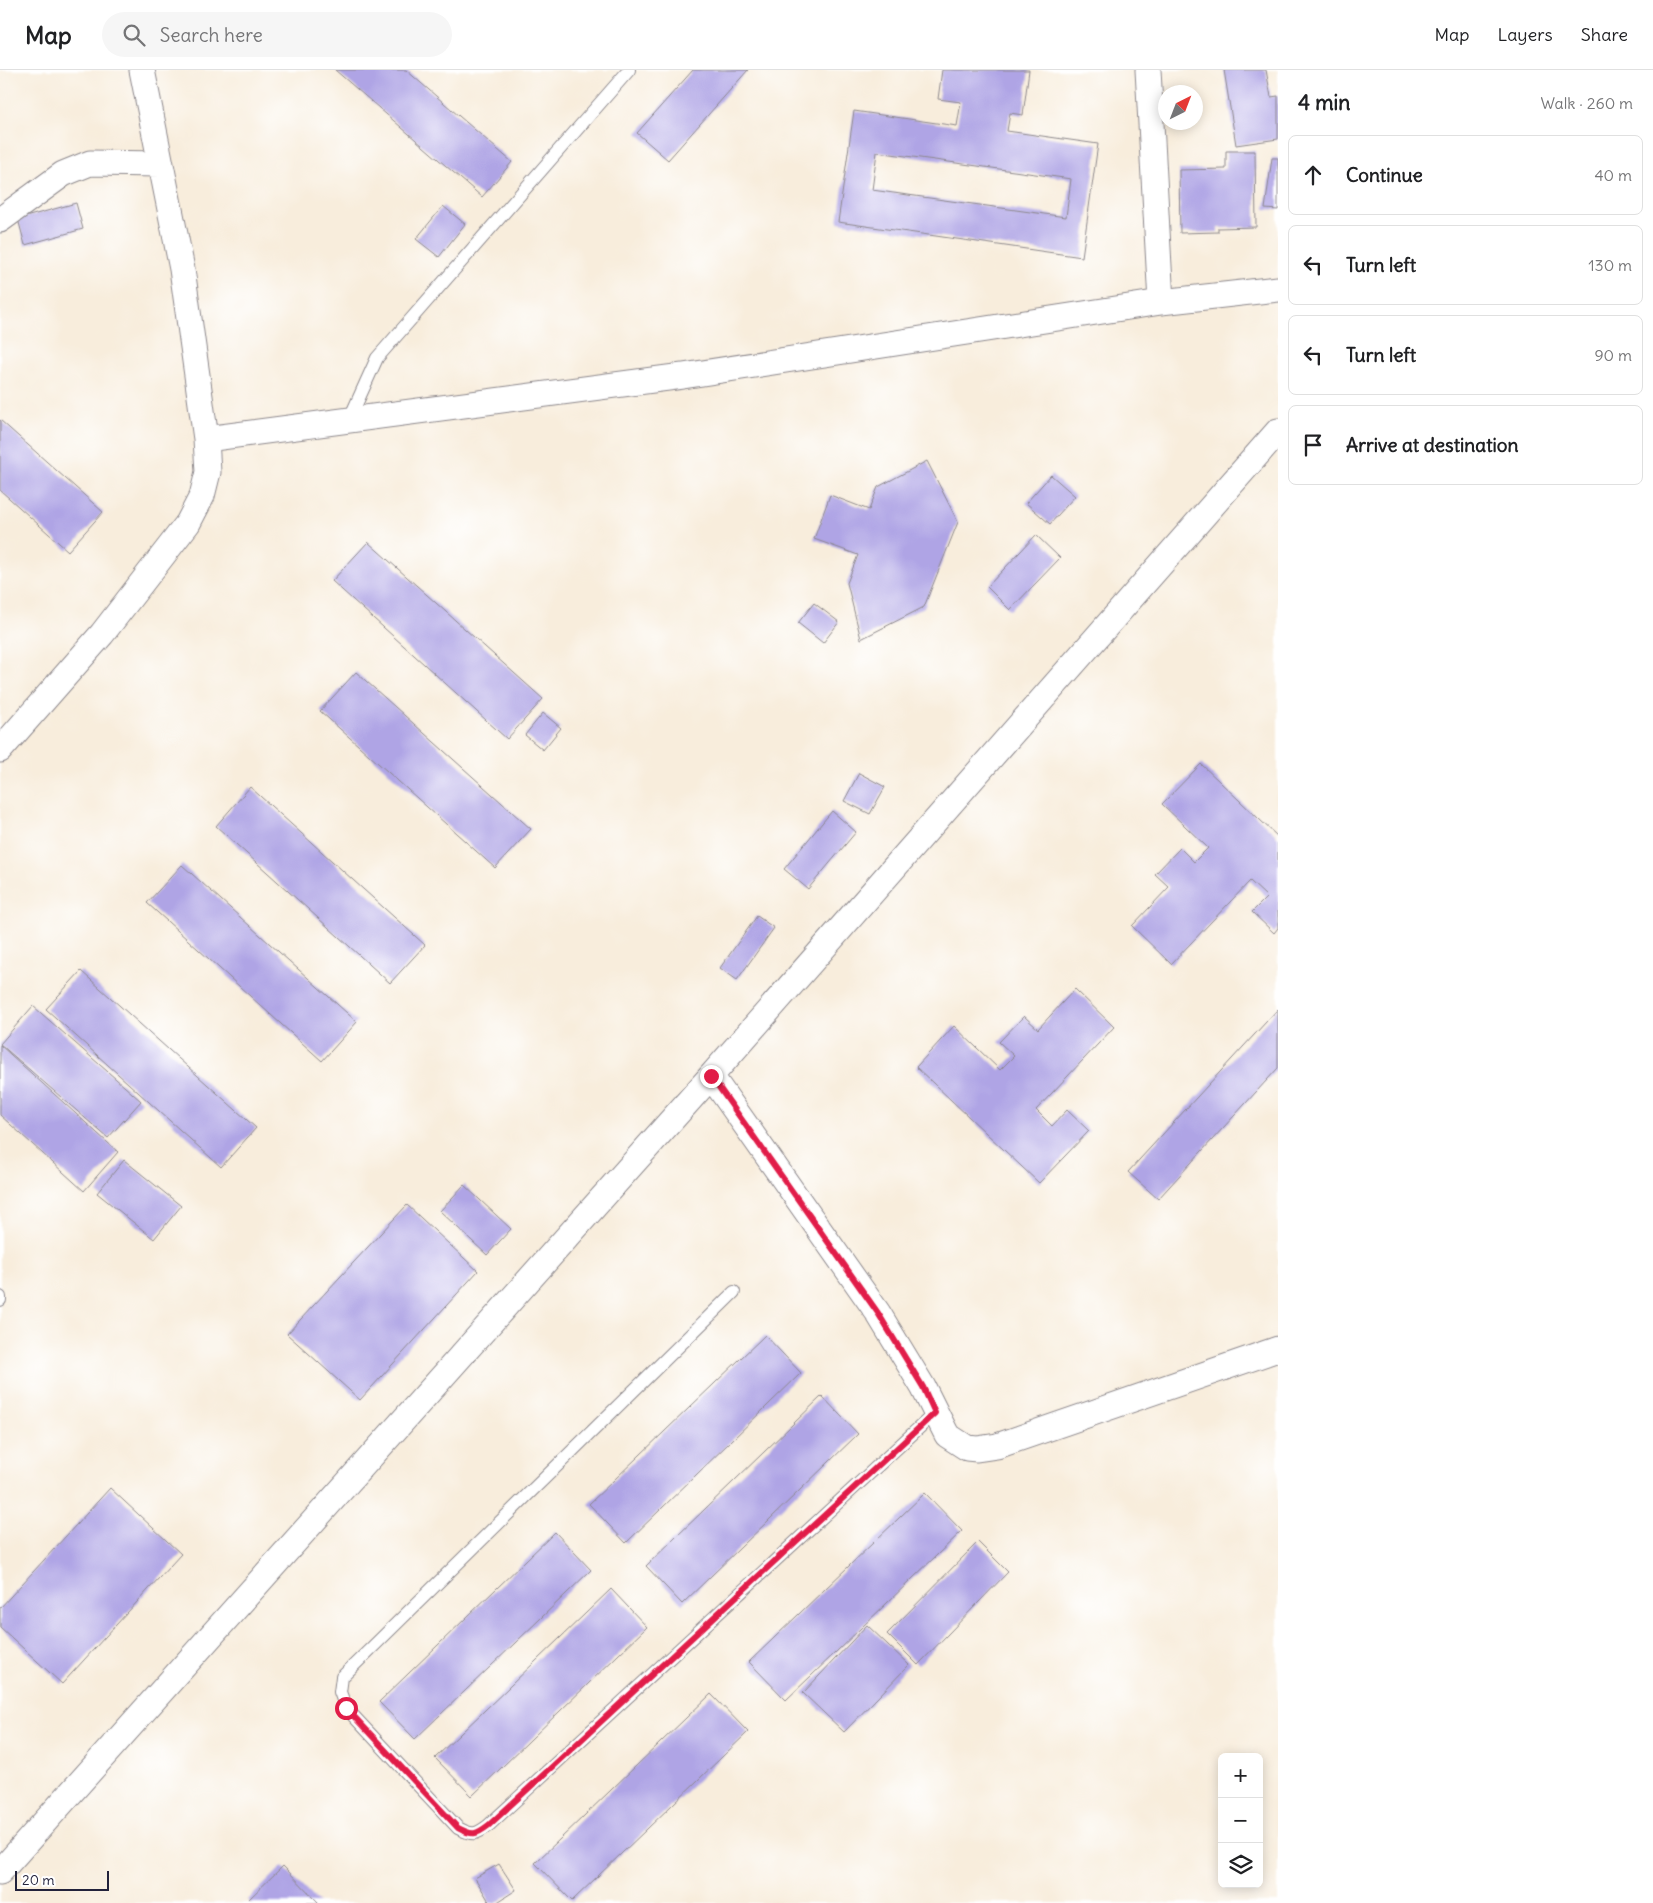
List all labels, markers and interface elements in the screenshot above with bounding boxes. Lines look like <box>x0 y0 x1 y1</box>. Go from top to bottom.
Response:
search box <box>102 12 452 57</box>
text: Map <box>25 20 72 50</box>
icon: search <box>120 21 148 49</box>
text: Search here <box>160 23 263 47</box>
text: Map <box>1434 23 1469 46</box>
text: Layers <box>1497 23 1553 46</box>
text: Share <box>1581 23 1628 46</box>
north arrow <box>1158 85 1203 130</box>
text: 4 min <box>1298 89 1350 116</box>
text: Walk · 260 m <box>1541 93 1633 113</box>
icon: ahead <box>1299 161 1327 189</box>
text: Continue <box>1346 163 1423 187</box>
text: 40 m <box>1594 165 1632 185</box>
icon: left <box>1299 251 1327 279</box>
text: Turn left <box>1346 253 1416 277</box>
text: 130 m <box>1588 255 1632 275</box>
icon: left <box>1299 341 1327 369</box>
text: Turn left <box>1346 343 1416 367</box>
text: 90 m <box>1594 345 1632 365</box>
icon: arrive <box>1299 431 1327 459</box>
text: Arrive at destination <box>1346 433 1519 457</box>
route end <box>700 1065 723 1088</box>
route start <box>335 1697 358 1720</box>
map controls <box>1218 1753 1263 1888</box>
button: + <box>1218 1753 1263 1798</box>
button: − <box>1218 1798 1263 1843</box>
button: layers <box>1218 1843 1263 1888</box>
scale bar <box>15 1868 109 1891</box>
text: 20 m <box>22 1871 55 1889</box>

